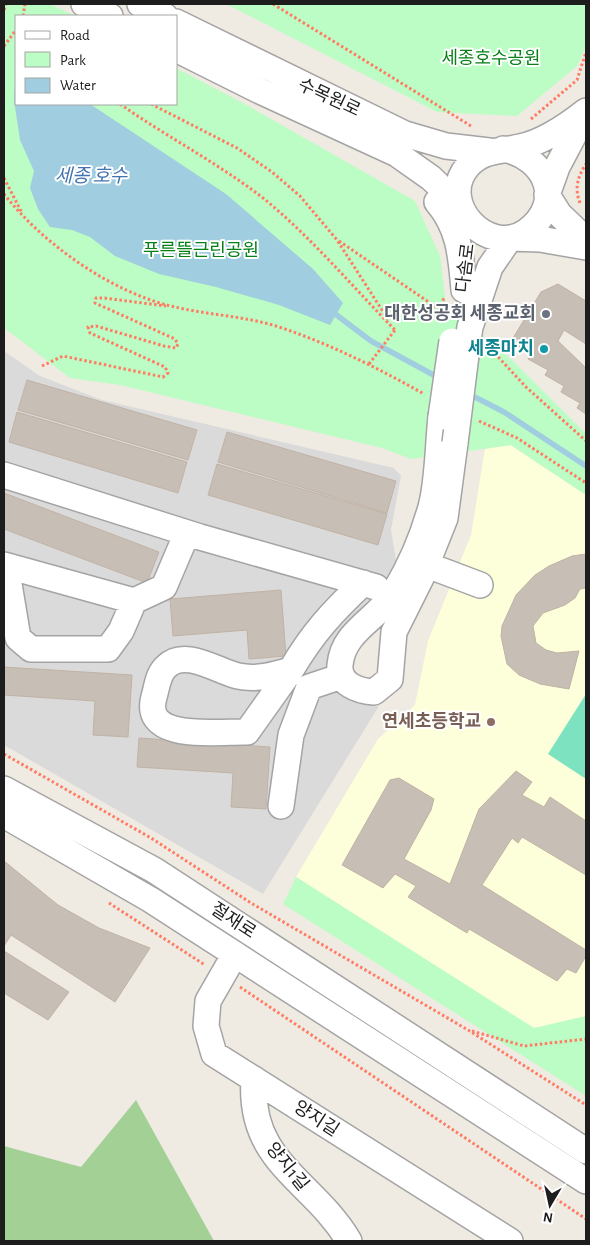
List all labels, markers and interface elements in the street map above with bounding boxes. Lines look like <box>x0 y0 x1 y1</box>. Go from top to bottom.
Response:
legend <box>15 15 178 105</box>
text: Road <box>60 28 90 43</box>
park label: 세종호수공원 <box>441 48 541 68</box>
text: Park <box>60 53 86 68</box>
street label: 수목원로 <box>295 75 363 120</box>
text: Water <box>60 78 96 93</box>
water label: 세종 호수 <box>55 166 128 186</box>
park label: 푸른뜰근린공원 <box>143 241 259 260</box>
street label: 다솜로 <box>453 242 478 294</box>
place label: 대한성공회 세종교회 <box>384 303 536 323</box>
marker: 대한성공회 세종교회 <box>540 308 552 320</box>
place label: 세종마치 <box>468 339 534 358</box>
marker: 세종마치 <box>538 343 550 355</box>
place label: 연세초등학교 <box>382 711 481 731</box>
marker: 연세초등학교 <box>485 716 497 728</box>
street label: 절재로 <box>207 899 259 942</box>
street label: 양지길 <box>290 1096 343 1140</box>
street label: 양지1길 <box>262 1138 313 1194</box>
north arrow <box>525 1180 575 1230</box>
text: N <box>542 1209 554 1225</box>

